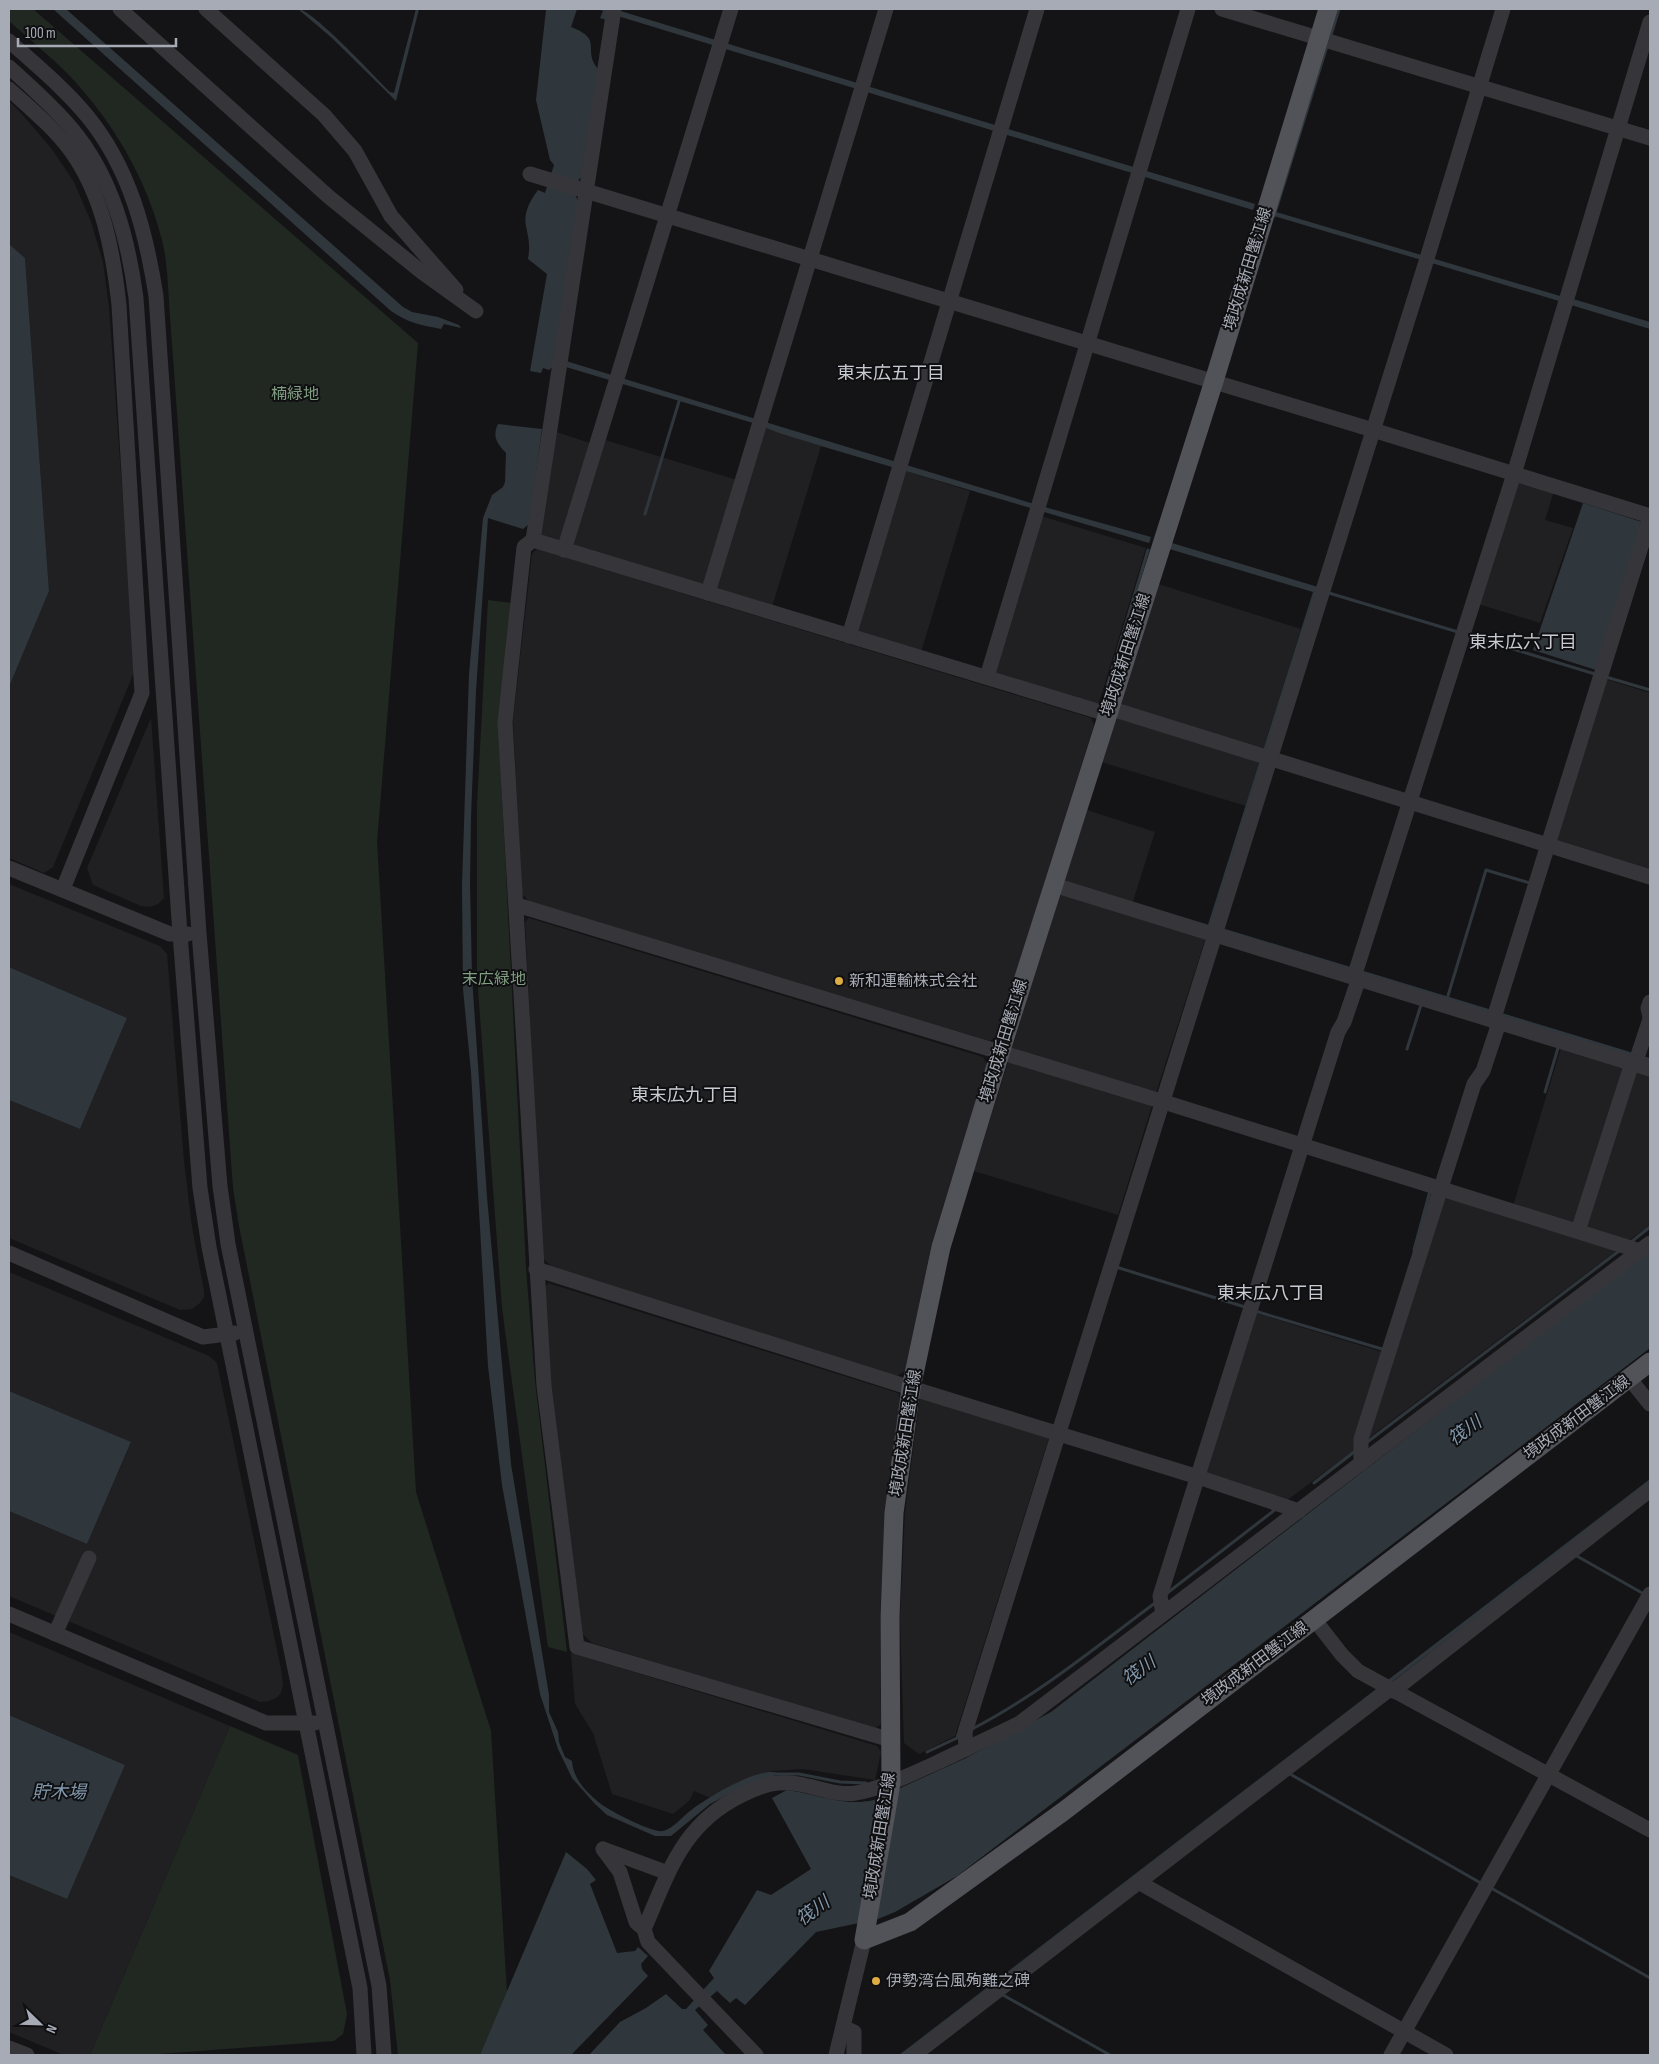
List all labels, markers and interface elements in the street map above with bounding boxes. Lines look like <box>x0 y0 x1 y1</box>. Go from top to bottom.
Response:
scale bar <box>18 15 175 47</box>
text: 100 m <box>25 24 56 43</box>
street label: 境政成新田蟹江線 <box>1220 205 1276 333</box>
district label: 東末広五丁目 <box>837 363 945 384</box>
park label: 楠緑地 <box>271 385 319 404</box>
street label: 境政成新田蟹江線 <box>1097 591 1155 719</box>
district label: 東末広六丁目 <box>1469 632 1577 653</box>
park label: 末広緑地 <box>462 970 526 989</box>
place label: 新和運輸株式会社 <box>849 972 977 991</box>
marker: 新和運輸株式会社 <box>833 975 845 987</box>
street label: 境政成新田蟹江線 <box>976 977 1032 1105</box>
district label: 東末広九丁目 <box>631 1085 739 1106</box>
district label: 東末広八丁目 <box>1217 1283 1325 1304</box>
street label: 境政成新田蟹江線 <box>887 1368 925 1498</box>
street label: 境政成新田蟹江線 <box>1520 1372 1634 1464</box>
water label: 筏川 <box>1444 1411 1487 1450</box>
street label: 境政成新田蟹江線 <box>1198 1618 1312 1710</box>
water label: 筏川 <box>1118 1651 1161 1690</box>
street label: 境政成新田蟹江線 <box>861 1771 899 1901</box>
water label: 貯木場 <box>32 1782 88 1803</box>
water label: 筏川 <box>792 1891 835 1930</box>
place label: 伊勢湾台風殉難之碑 <box>886 1972 1030 1991</box>
marker: 伊勢湾台風殉難之碑 <box>870 1975 882 1987</box>
north arrow <box>15 1999 65 2049</box>
text: N <box>42 2022 61 2036</box>

